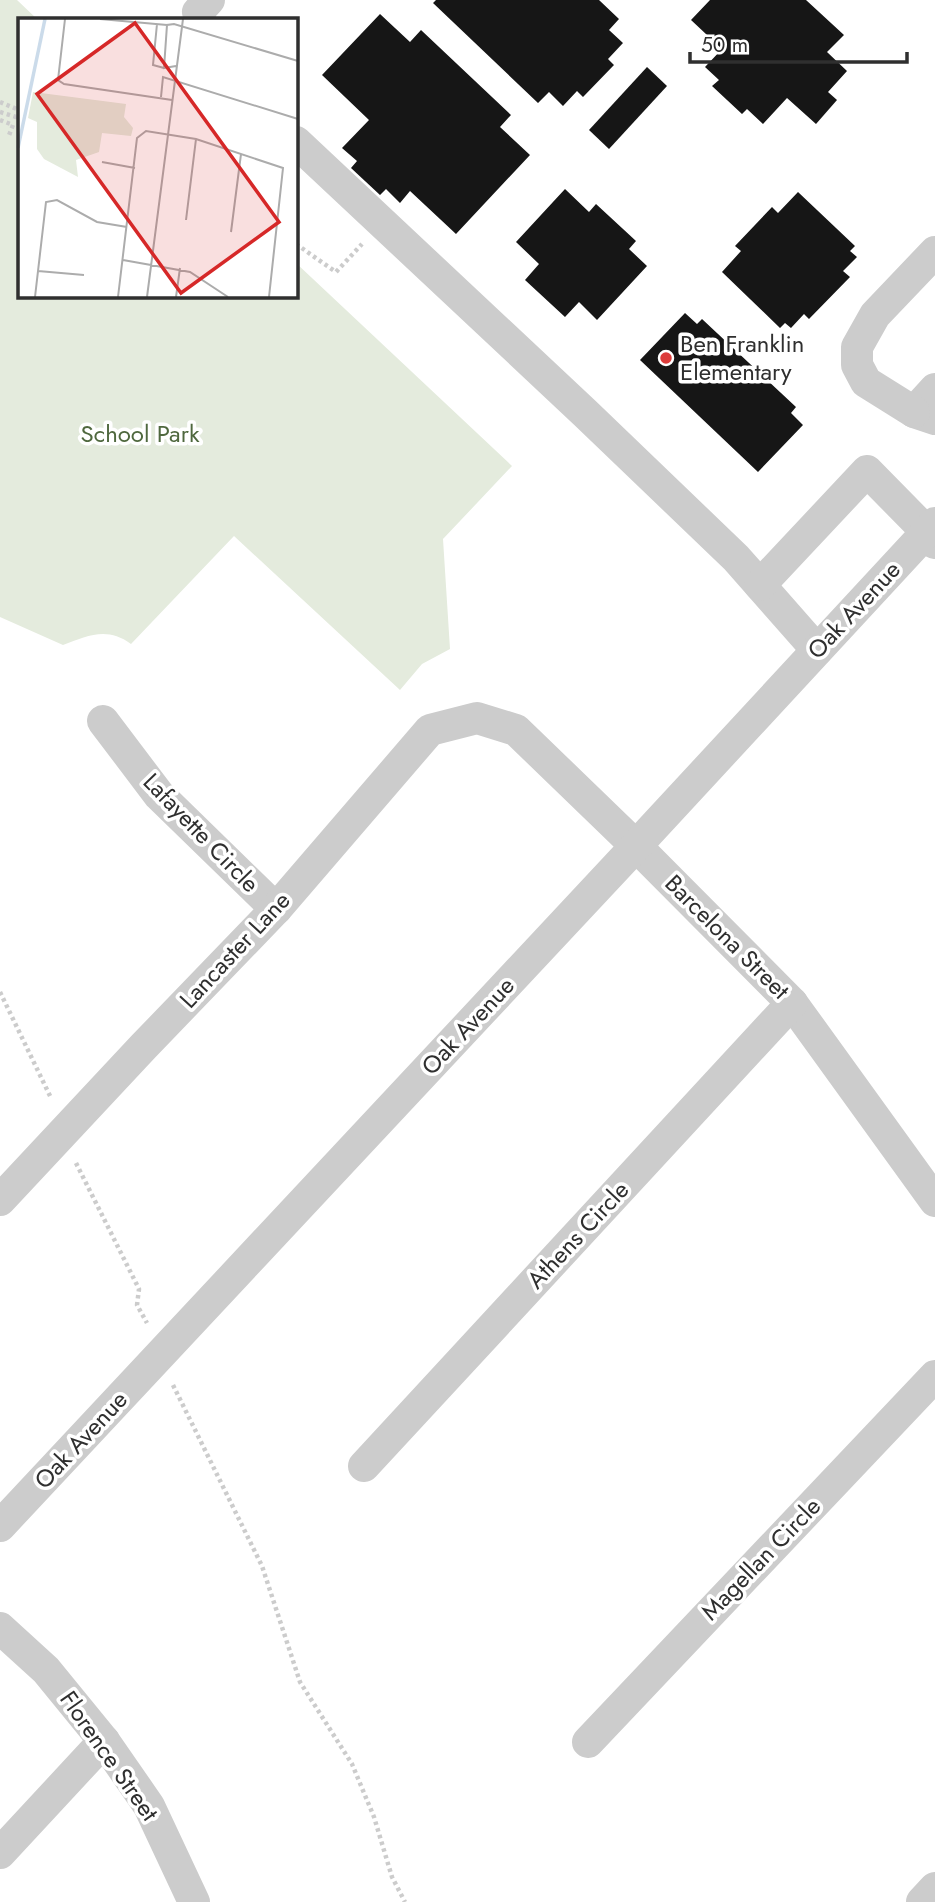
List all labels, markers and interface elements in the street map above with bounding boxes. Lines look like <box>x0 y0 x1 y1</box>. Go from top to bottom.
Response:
inset map <box>18 18 298 298</box>
scale bar <box>690 21 907 65</box>
text: 50 m <box>701 30 748 60</box>
place label: Ben Franklin Elementary <box>680 326 804 389</box>
marker: Ben Franklin Elementary <box>658 350 674 366</box>
park label: School Park <box>81 416 200 451</box>
street label: Oak Avenue <box>799 553 908 667</box>
street label: Lafayette Circle <box>135 765 268 900</box>
street label: Barcelona Street <box>657 866 798 1007</box>
street label: Lancaster Lane <box>171 883 298 1016</box>
street label: Oak Avenue <box>413 969 522 1083</box>
street label: Athens Circle <box>518 1173 637 1296</box>
street label: Oak Avenue <box>26 1383 135 1497</box>
street label: Magellan Circle <box>693 1489 829 1628</box>
street label: Florence Street <box>52 1684 167 1828</box>

